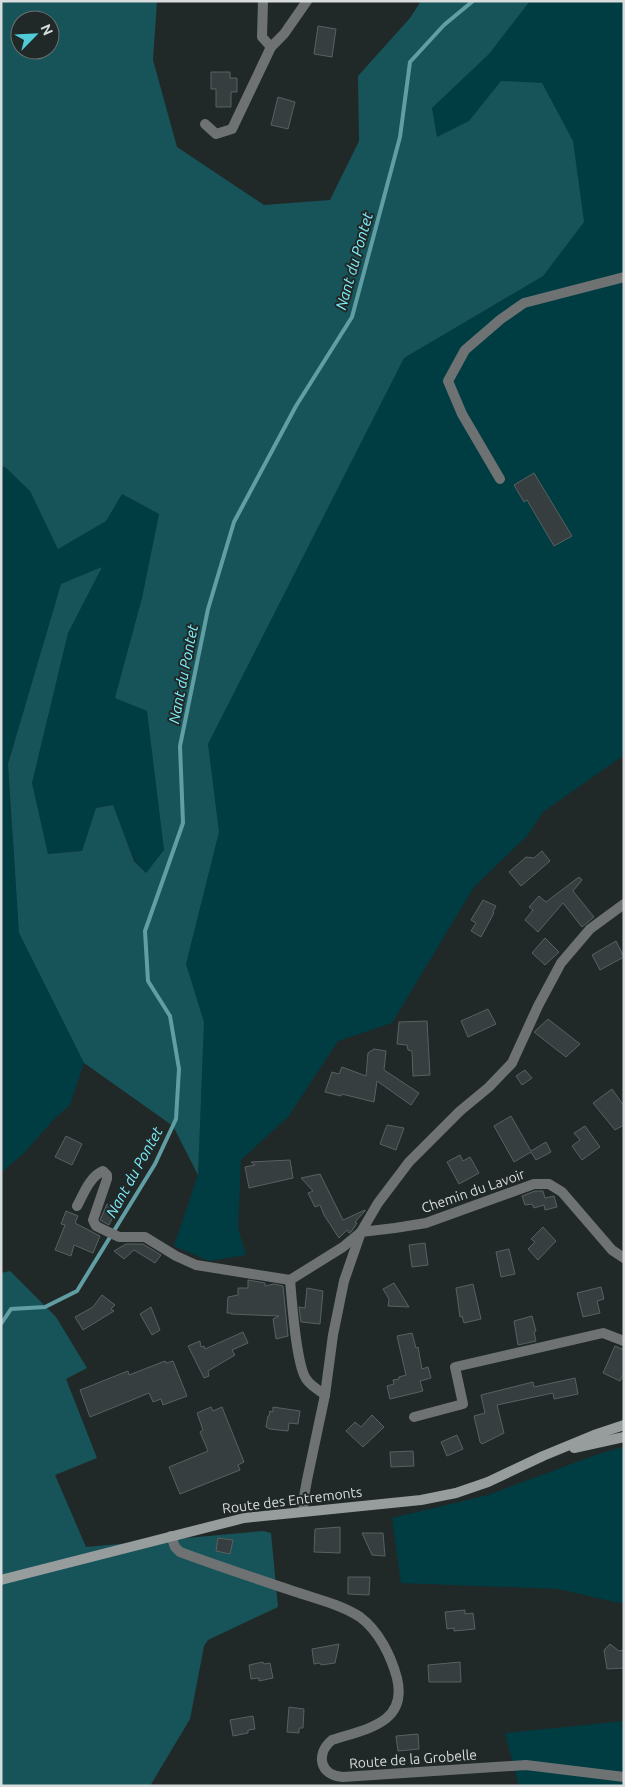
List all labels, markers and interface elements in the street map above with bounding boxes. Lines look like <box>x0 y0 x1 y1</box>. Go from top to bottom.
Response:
north arrow <box>10 10 60 60</box>
text: N <box>37 22 56 38</box>
water label: Nant du Pontet <box>332 210 376 312</box>
water label: Nant du Pontet <box>165 623 201 725</box>
water label: Nant du Pontet <box>102 1124 166 1220</box>
street label: Chemin du Lavoir <box>419 1166 528 1216</box>
street label: Route des Entremonts <box>221 1483 363 1517</box>
street label: Route de la Grobelle <box>348 1747 478 1771</box>

